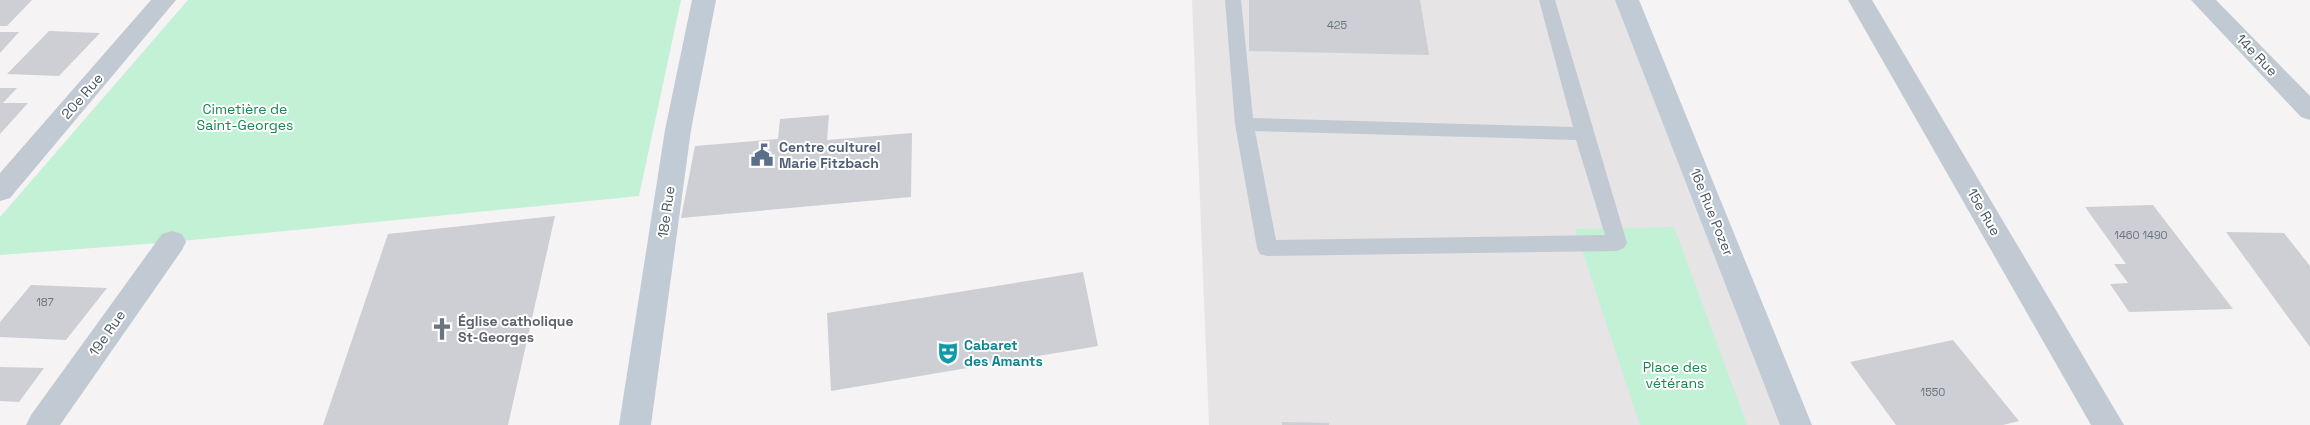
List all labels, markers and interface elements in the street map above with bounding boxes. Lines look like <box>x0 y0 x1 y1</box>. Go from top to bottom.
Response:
house number: 425 <box>1327 18 1347 32</box>
street label: 14e Rue <box>2232 30 2282 80</box>
street label: 20e Rue <box>57 69 107 123</box>
park label: Cimetière de Saint-Georges <box>197 100 293 134</box>
place label: Centre culturel Marie Fitzbach <box>779 138 881 172</box>
public building icon: Centre culturel Marie Fitzbach <box>749 142 775 168</box>
street label: 16e Rue Pozer <box>1686 166 1738 258</box>
street label: 18e Rue <box>653 185 679 239</box>
street label: 15e Rue <box>1963 185 2005 239</box>
house number: 1460 1490 <box>2114 228 2168 242</box>
house number: 187 <box>36 295 54 309</box>
street label: 19e Rue <box>85 307 129 359</box>
place label: Église catholique St-Georges <box>458 312 574 346</box>
church icon: Église catholique St-Georges <box>429 316 455 342</box>
place label: Cabaret des Amants <box>964 336 1043 370</box>
theatre icon: Cabaret des Amants <box>935 340 961 366</box>
park label: Place des vétérans <box>1643 358 1707 392</box>
house number: 1550 <box>1921 385 1945 399</box>

